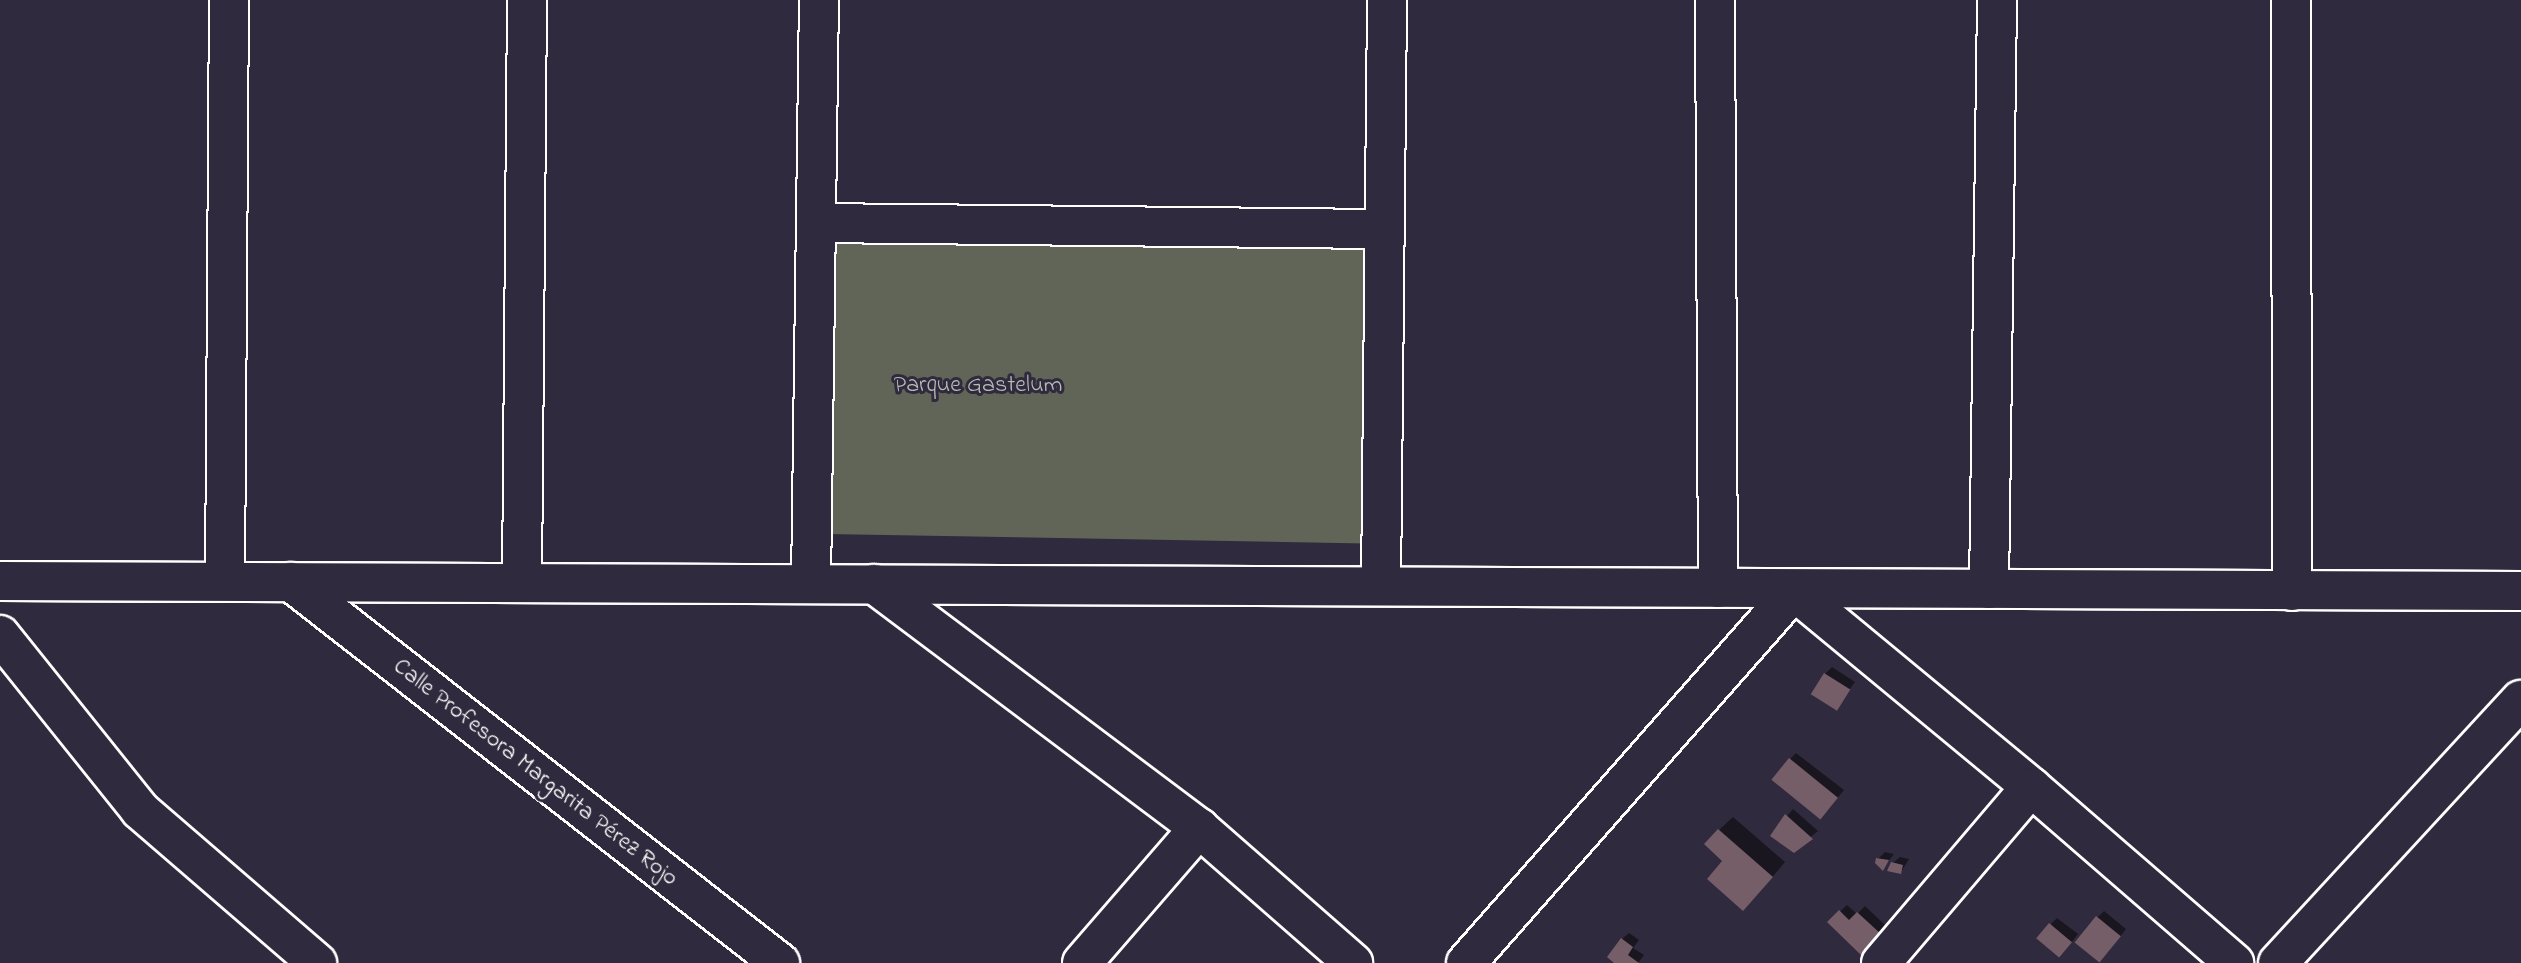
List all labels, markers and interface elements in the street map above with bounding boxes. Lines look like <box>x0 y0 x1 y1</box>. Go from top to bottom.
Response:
park label: Parque Gastelum <box>894 372 1062 400</box>
street label: Calle Profesora Margarita Pérez Rojo <box>387 653 683 893</box>

